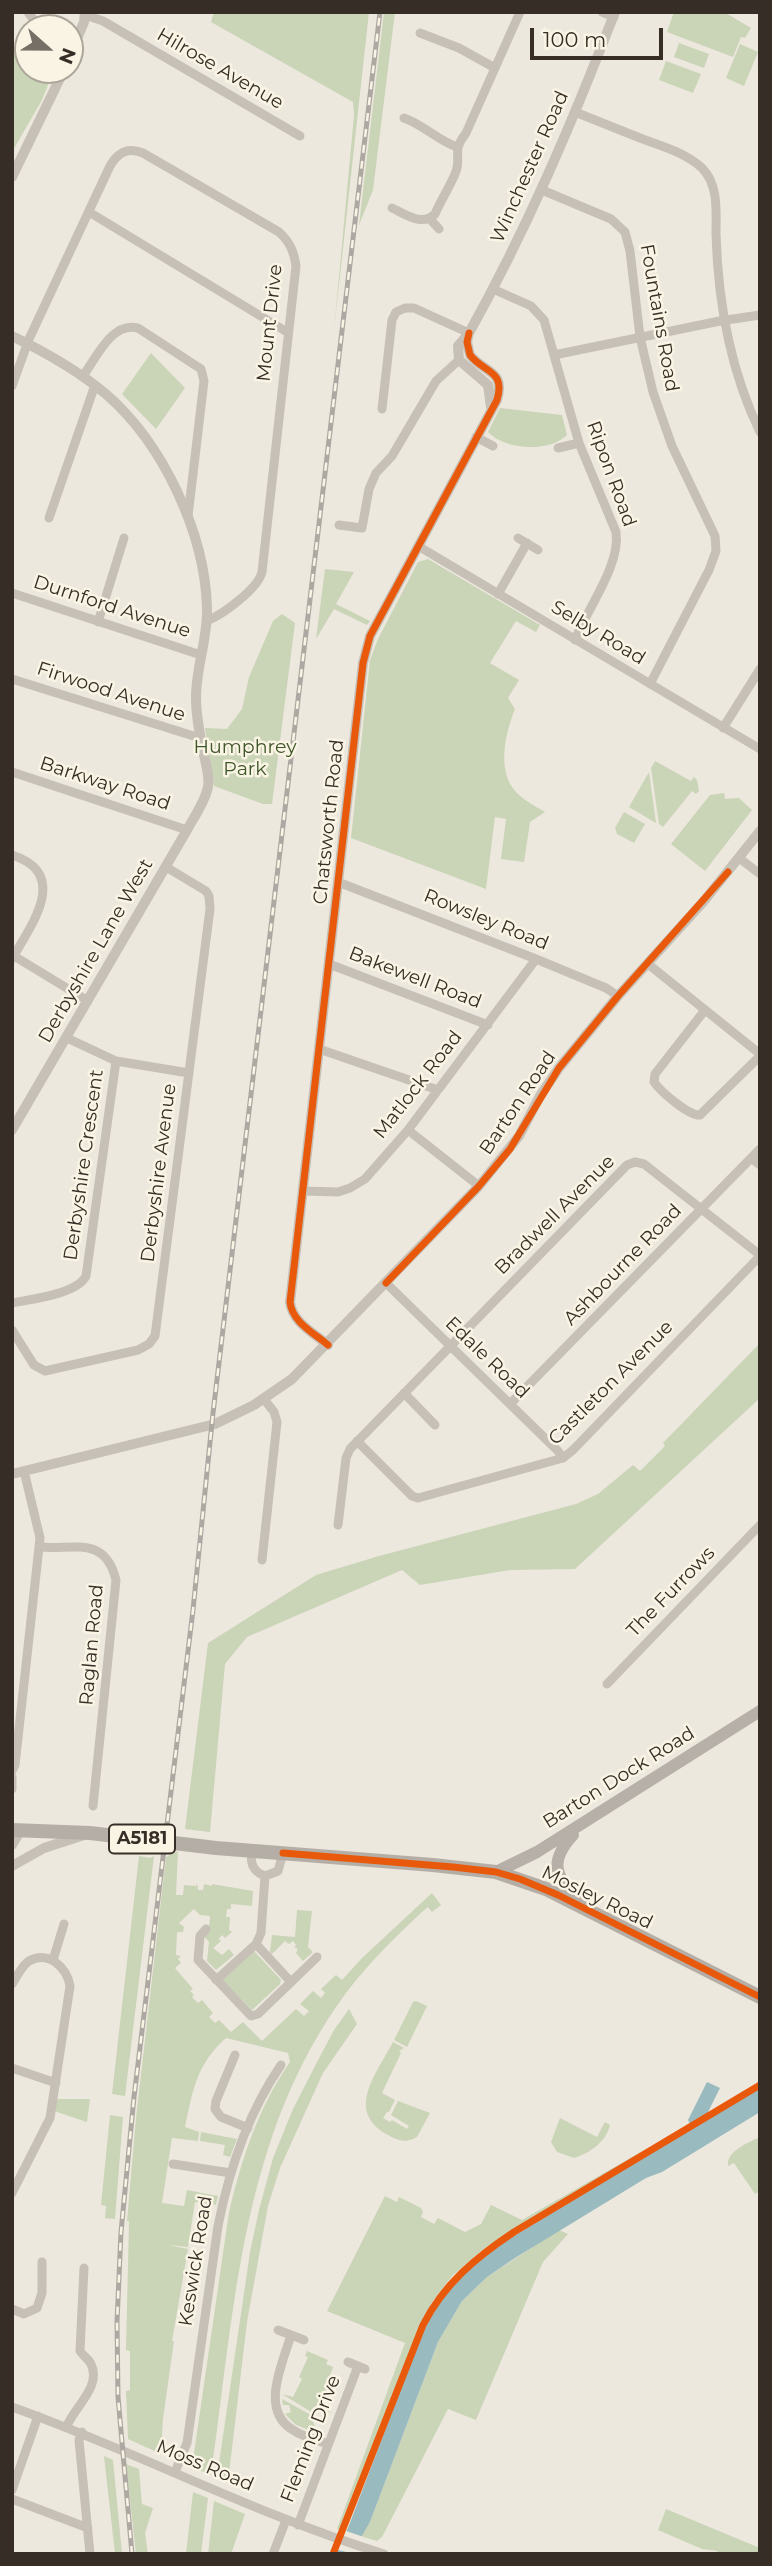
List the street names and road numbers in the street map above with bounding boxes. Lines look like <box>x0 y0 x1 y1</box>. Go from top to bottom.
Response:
street label: Hilrose Avenue <box>153 24 287 114</box>
street label: Winchester Road <box>486 87 574 247</box>
street label: Fountains Road <box>635 242 683 394</box>
street label: Mount Drive <box>252 263 288 383</box>
street label: Ripon Road <box>581 418 641 530</box>
street label: Durnford Avenue <box>31 571 193 643</box>
street label: Selby Road <box>547 596 649 670</box>
street label: Firwood Avenue <box>34 657 188 727</box>
street label: Chatsworth Road <box>309 738 349 906</box>
street label: Barkway Road <box>37 752 173 816</box>
street label: Derbyshire Lane West <box>34 855 158 1047</box>
street label: Rowsley Road <box>420 885 552 955</box>
street label: Bakewell Road <box>345 942 485 1014</box>
street label: Matlock Road <box>369 1027 467 1143</box>
street label: Barton Road <box>475 1047 561 1159</box>
street label: Derbyshire Crescent <box>59 1068 109 1262</box>
street label: Derbyshire Avenue <box>137 1082 181 1264</box>
street label: Bradwell Avenue <box>490 1150 620 1280</box>
street label: Ashbourne Road <box>559 1200 687 1330</box>
street label: Edale Road <box>440 1312 534 1404</box>
street label: Castleton Avenue <box>544 1316 678 1450</box>
street label: The Furrows <box>622 1542 720 1642</box>
street label: Raglan Road <box>75 1583 109 1707</box>
street label: Barton Dock Road <box>539 1722 699 1834</box>
road number: A5181 <box>109 1825 175 1854</box>
street label: Mosley Road <box>538 1861 656 1935</box>
street label: Keswick Road <box>174 2194 218 2328</box>
street label: Fleming Drive <box>276 2372 346 2506</box>
street label: Moss Road <box>153 2435 257 2497</box>

